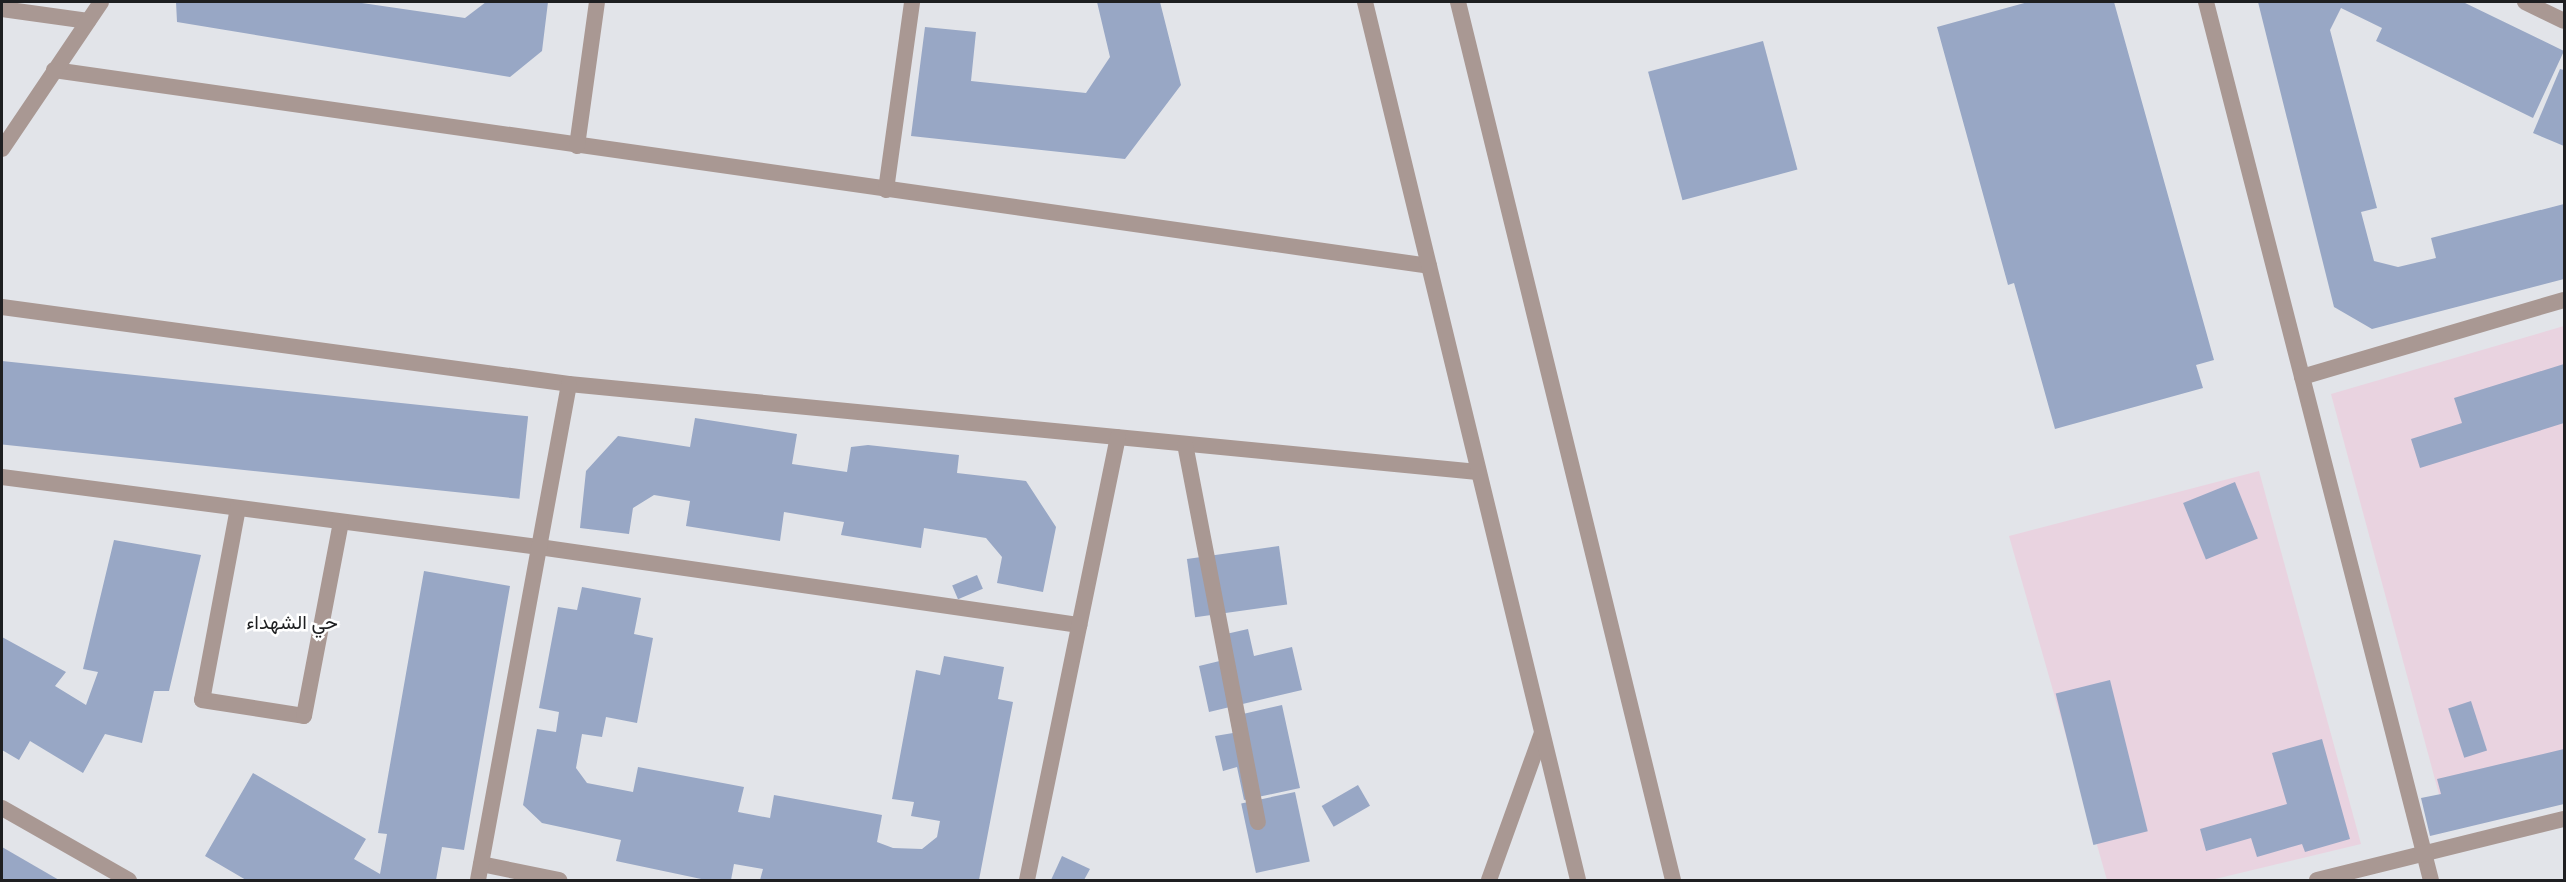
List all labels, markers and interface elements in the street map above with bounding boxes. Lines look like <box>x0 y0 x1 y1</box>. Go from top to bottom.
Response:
district label: حي الشهداء <box>246 609 338 633</box>

